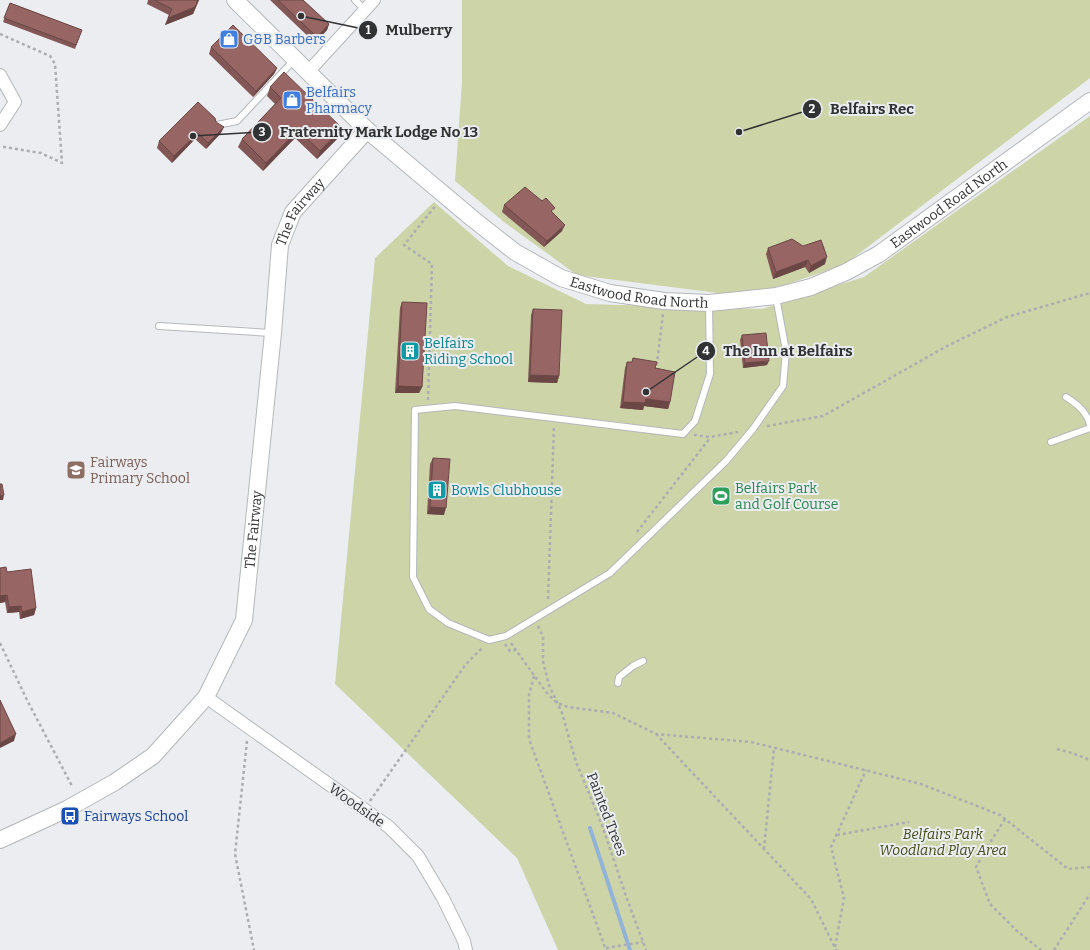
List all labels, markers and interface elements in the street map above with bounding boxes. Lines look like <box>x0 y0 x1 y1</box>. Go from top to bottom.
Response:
callout: Mulberry <box>358 16 460 43</box>
text: Mulberry <box>386 21 453 39</box>
text: 1 <box>365 23 371 37</box>
shop icon: G&B Barbers <box>218 28 240 50</box>
place label: G&B Barbers <box>243 31 326 48</box>
place label: Belfairs Pharmacy <box>306 84 372 117</box>
shop icon: Belfairs Pharmacy <box>281 89 303 111</box>
callout: Belfairs Rec <box>802 95 922 122</box>
text: Belfairs Rec <box>830 100 914 118</box>
text: 2 <box>809 102 816 116</box>
callout: Fraternity Mark Lodge No 13 <box>252 118 487 145</box>
text: Fraternity Mark Lodge No 13 <box>280 123 478 141</box>
text: 3 <box>259 125 266 139</box>
street label: Eastwood Road North <box>887 156 1011 252</box>
street label: The Fairway <box>273 174 329 248</box>
street label: Eastwood Road North <box>568 273 709 312</box>
place label: Belfairs Riding School <box>424 335 513 368</box>
callout: The Inn at Belfairs <box>696 338 861 365</box>
building icon: Belfairs Riding School <box>399 340 421 362</box>
text: The Inn at Belfairs <box>723 342 853 360</box>
text: 4 <box>702 344 710 358</box>
place label: Fairways Primary School <box>90 454 190 487</box>
school or university icon: Fairways Primary School <box>65 459 87 481</box>
building icon: Bowls Clubhouse <box>426 479 448 501</box>
place label: Belfairs Park and Golf Course <box>735 480 838 513</box>
place label: Bowls Clubhouse <box>451 482 561 499</box>
sports icon: Belfairs Park and Golf Course <box>710 485 732 507</box>
street label: The Fairway <box>241 489 266 569</box>
street label: Painted Trees <box>583 770 630 858</box>
street label: Woodside <box>325 780 388 831</box>
bus stop icon: Fairways School <box>59 805 81 827</box>
place label: Fairways School <box>84 808 188 825</box>
park label: Belfairs Park Woodland Play Area <box>879 826 1007 859</box>

